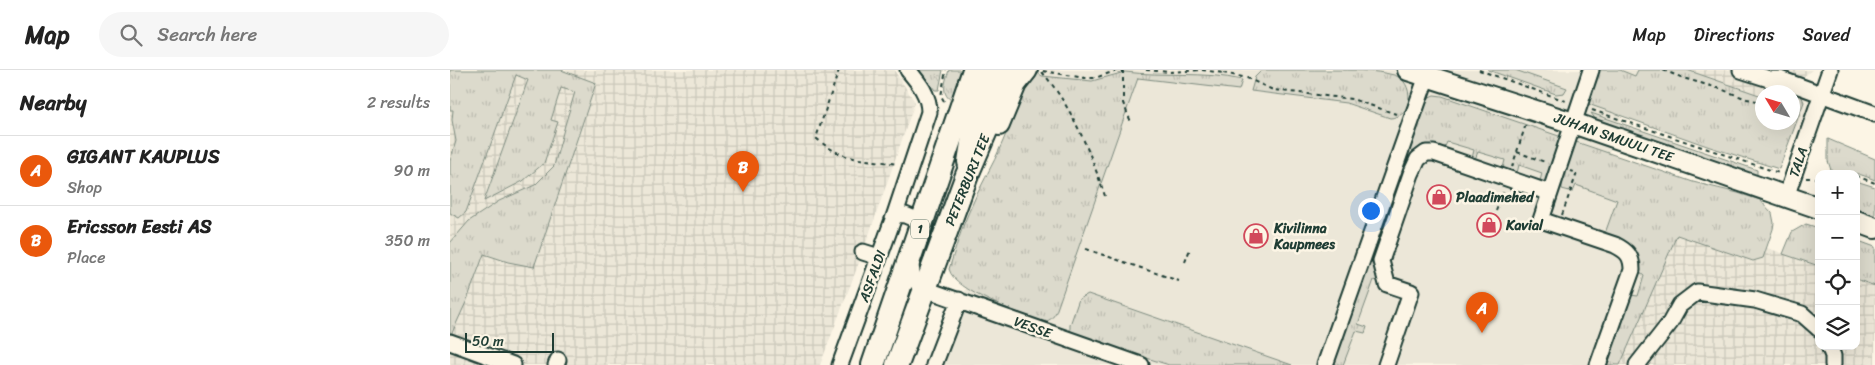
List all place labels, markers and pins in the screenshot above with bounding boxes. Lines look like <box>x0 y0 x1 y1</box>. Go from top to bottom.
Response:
pin: B <box>727 151 759 192</box>
shop icon: Plaadimehed <box>1426 184 1452 210</box>
place label: Plaadimehed <box>1456 185 1535 210</box>
shop icon: Kavial <box>1476 212 1502 238</box>
place label: Kavial <box>1505 213 1544 238</box>
place label: Kivilinna Kaupmees <box>1273 216 1335 257</box>
shop icon: Kivilinna Kaupmees <box>1243 223 1269 249</box>
pin: A <box>1466 292 1498 333</box>

